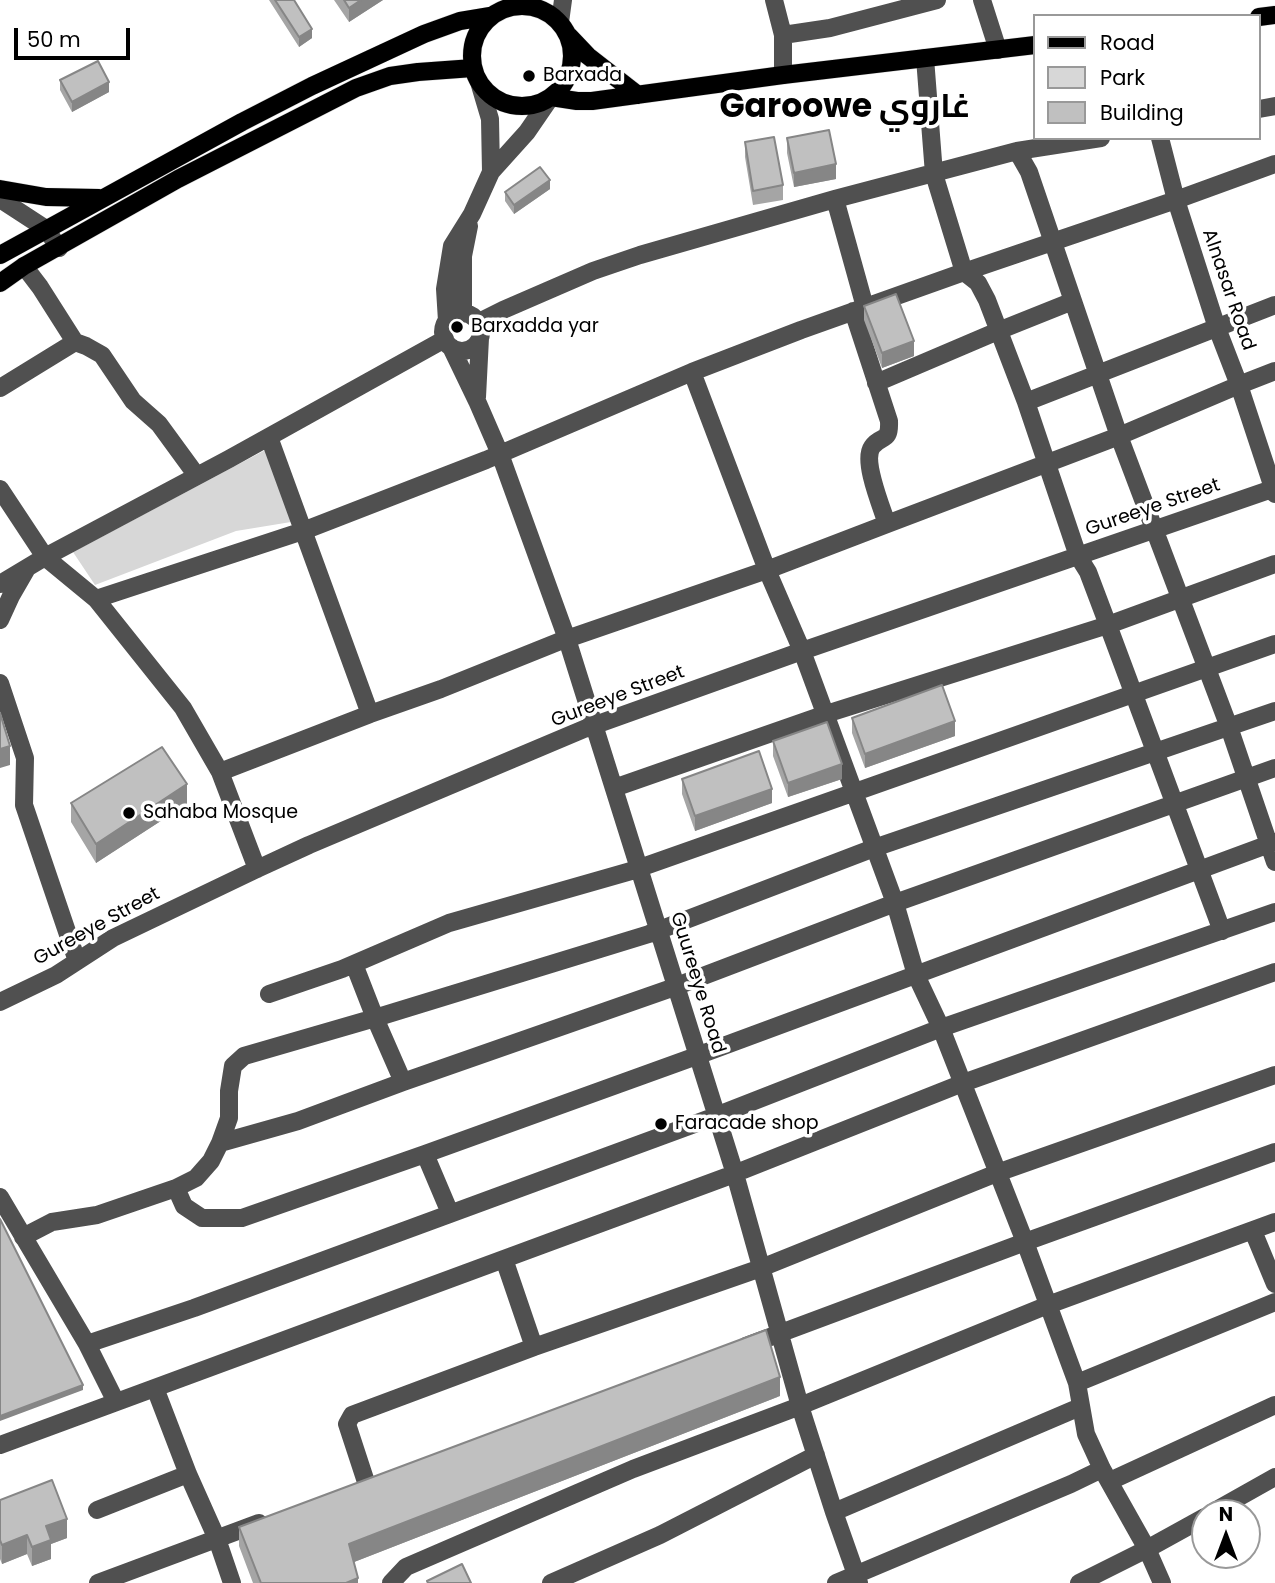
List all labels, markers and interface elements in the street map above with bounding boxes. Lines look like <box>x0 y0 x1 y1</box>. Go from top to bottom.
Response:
scale bar <box>18 14 133 58</box>
legend <box>1034 14 1261 140</box>
text: 50 m <box>27 25 81 54</box>
text: Road <box>1100 28 1155 57</box>
text: Park <box>1100 63 1145 92</box>
place label: Barxada <box>543 65 622 87</box>
marker: Barxada <box>521 68 537 84</box>
district label: Garoowe غاروي <box>719 89 971 129</box>
text: Building <box>1100 98 1184 127</box>
street label: Alnasar Road <box>1197 226 1259 354</box>
place label: Barxadda yar <box>471 316 599 338</box>
marker: Barxadda yar <box>449 319 465 335</box>
street label: Gureeye Street <box>1083 474 1223 542</box>
street label: Gureeye Street <box>548 661 688 733</box>
place label: Sahaba Mosque <box>143 802 298 824</box>
marker: Sahaba Mosque <box>121 805 137 821</box>
street label: Gureeye Street <box>30 883 164 971</box>
street label: Guureeye Road <box>665 910 729 1056</box>
place label: Faracade shop <box>675 1113 819 1135</box>
marker: Faracade shop <box>653 1116 669 1132</box>
north arrow <box>1191 1499 1261 1569</box>
text: N <box>1219 1501 1233 1528</box>

